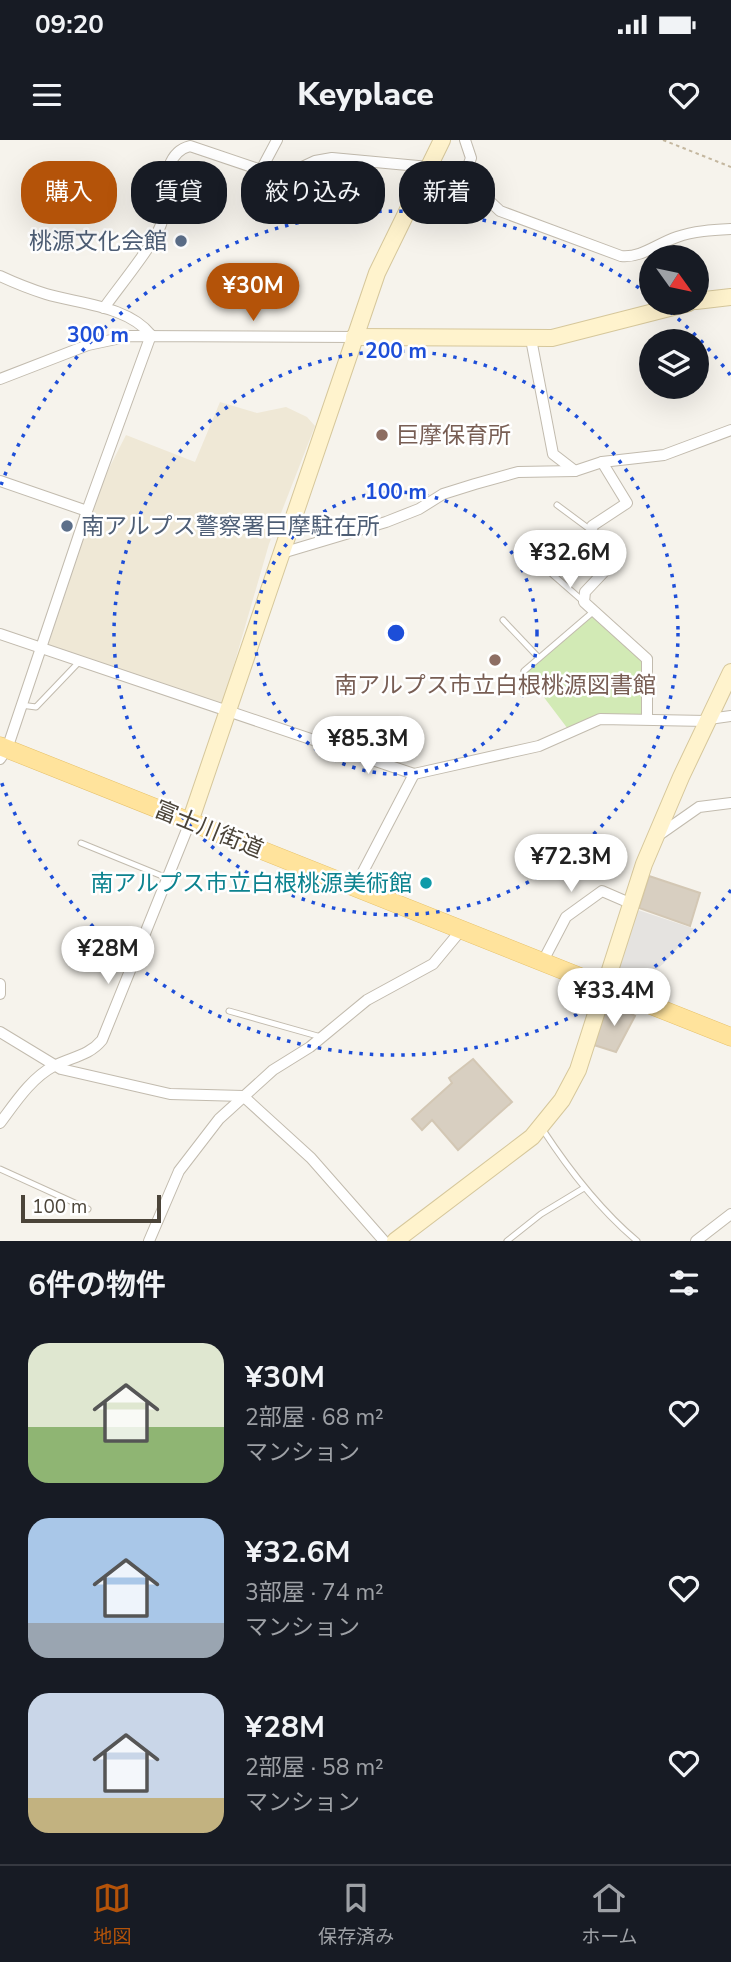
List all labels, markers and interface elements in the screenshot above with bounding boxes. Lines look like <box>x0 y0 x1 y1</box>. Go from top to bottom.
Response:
text: 09:20 <box>35 7 104 42</box>
text: Keyplace <box>297 73 434 116</box>
icon: menu <box>28 76 66 114</box>
icon: heart <box>665 76 703 114</box>
chip: 購入 <box>21 161 117 224</box>
chip: 賃貸 <box>131 161 227 224</box>
chip: 絞り込み <box>241 161 385 224</box>
chip: 新着 <box>399 161 495 224</box>
place label: 桃源文化会館 <box>29 226 167 257</box>
marker: 桃源文化会館 <box>173 233 189 249</box>
north arrow <box>639 245 709 315</box>
map controls <box>639 245 709 399</box>
pin: ¥30M <box>212 264 294 323</box>
text: ¥30M <box>222 270 284 301</box>
text: 300 m <box>67 321 129 349</box>
button: layers <box>639 329 709 399</box>
text: 200 m <box>365 337 427 365</box>
place label: 巨摩保育所 <box>396 420 511 451</box>
marker: 巨摩保育所 <box>374 427 390 443</box>
text: 100 m <box>365 478 427 506</box>
place label: 南アルプス警察署巨摩駐在所 <box>81 511 380 542</box>
marker: 南アルプス警察署巨摩駐在所 <box>59 518 75 534</box>
pin: ¥32.6M <box>513 531 627 590</box>
text: ¥32.6M <box>530 537 610 568</box>
centre of rings <box>384 621 408 645</box>
marker: 南アルプス市立白根桃源図書館 <box>487 652 503 668</box>
place label: 南アルプス市立白根桃源図書館 <box>334 670 656 701</box>
pin: ¥85.3M <box>311 716 425 776</box>
text: ¥85.3M <box>328 723 408 754</box>
street label: 富士川街道 <box>150 794 268 865</box>
pin: ¥72.3M <box>514 834 628 894</box>
text: ¥72.3M <box>531 841 611 872</box>
place label: 南アルプス市立白根桃源美術館 <box>90 868 412 899</box>
marker: 南アルプス市立白根桃源美術館 <box>418 875 434 891</box>
pin: ¥28M <box>67 926 149 986</box>
text: ¥28M <box>77 933 139 964</box>
pin: ¥33.4M <box>557 968 671 1028</box>
text: ¥33.4M <box>574 975 654 1006</box>
scale bar <box>21 1192 161 1224</box>
text: 100 m <box>32 1194 87 1220</box>
icon: filters <box>665 1264 703 1302</box>
text: 6件の物件 <box>28 1265 166 1306</box>
text: ¥30M <box>245 1357 325 1398</box>
icon: home <box>84 1371 168 1455</box>
icon: heart <box>665 1394 703 1432</box>
text: 2部屋 · 68 m² <box>245 1402 384 1433</box>
text: マンション <box>245 1437 360 1468</box>
text: ¥32.6M <box>245 1532 350 1573</box>
icon: home <box>84 1546 168 1630</box>
icon: heart <box>665 1569 703 1607</box>
text: 3部屋 · 74 m² <box>245 1577 384 1608</box>
text: マンション <box>245 1612 360 1643</box>
text: ¥28M <box>245 1707 325 1748</box>
icon: home <box>84 1721 168 1805</box>
icon: heart <box>665 1744 703 1782</box>
text: 2部屋 · 58 m² <box>245 1752 384 1783</box>
text: マンション <box>245 1787 360 1818</box>
tab: 地図 <box>93 1879 131 1950</box>
tab: 保存済み <box>318 1879 394 1950</box>
tab: ホーム <box>581 1879 638 1950</box>

